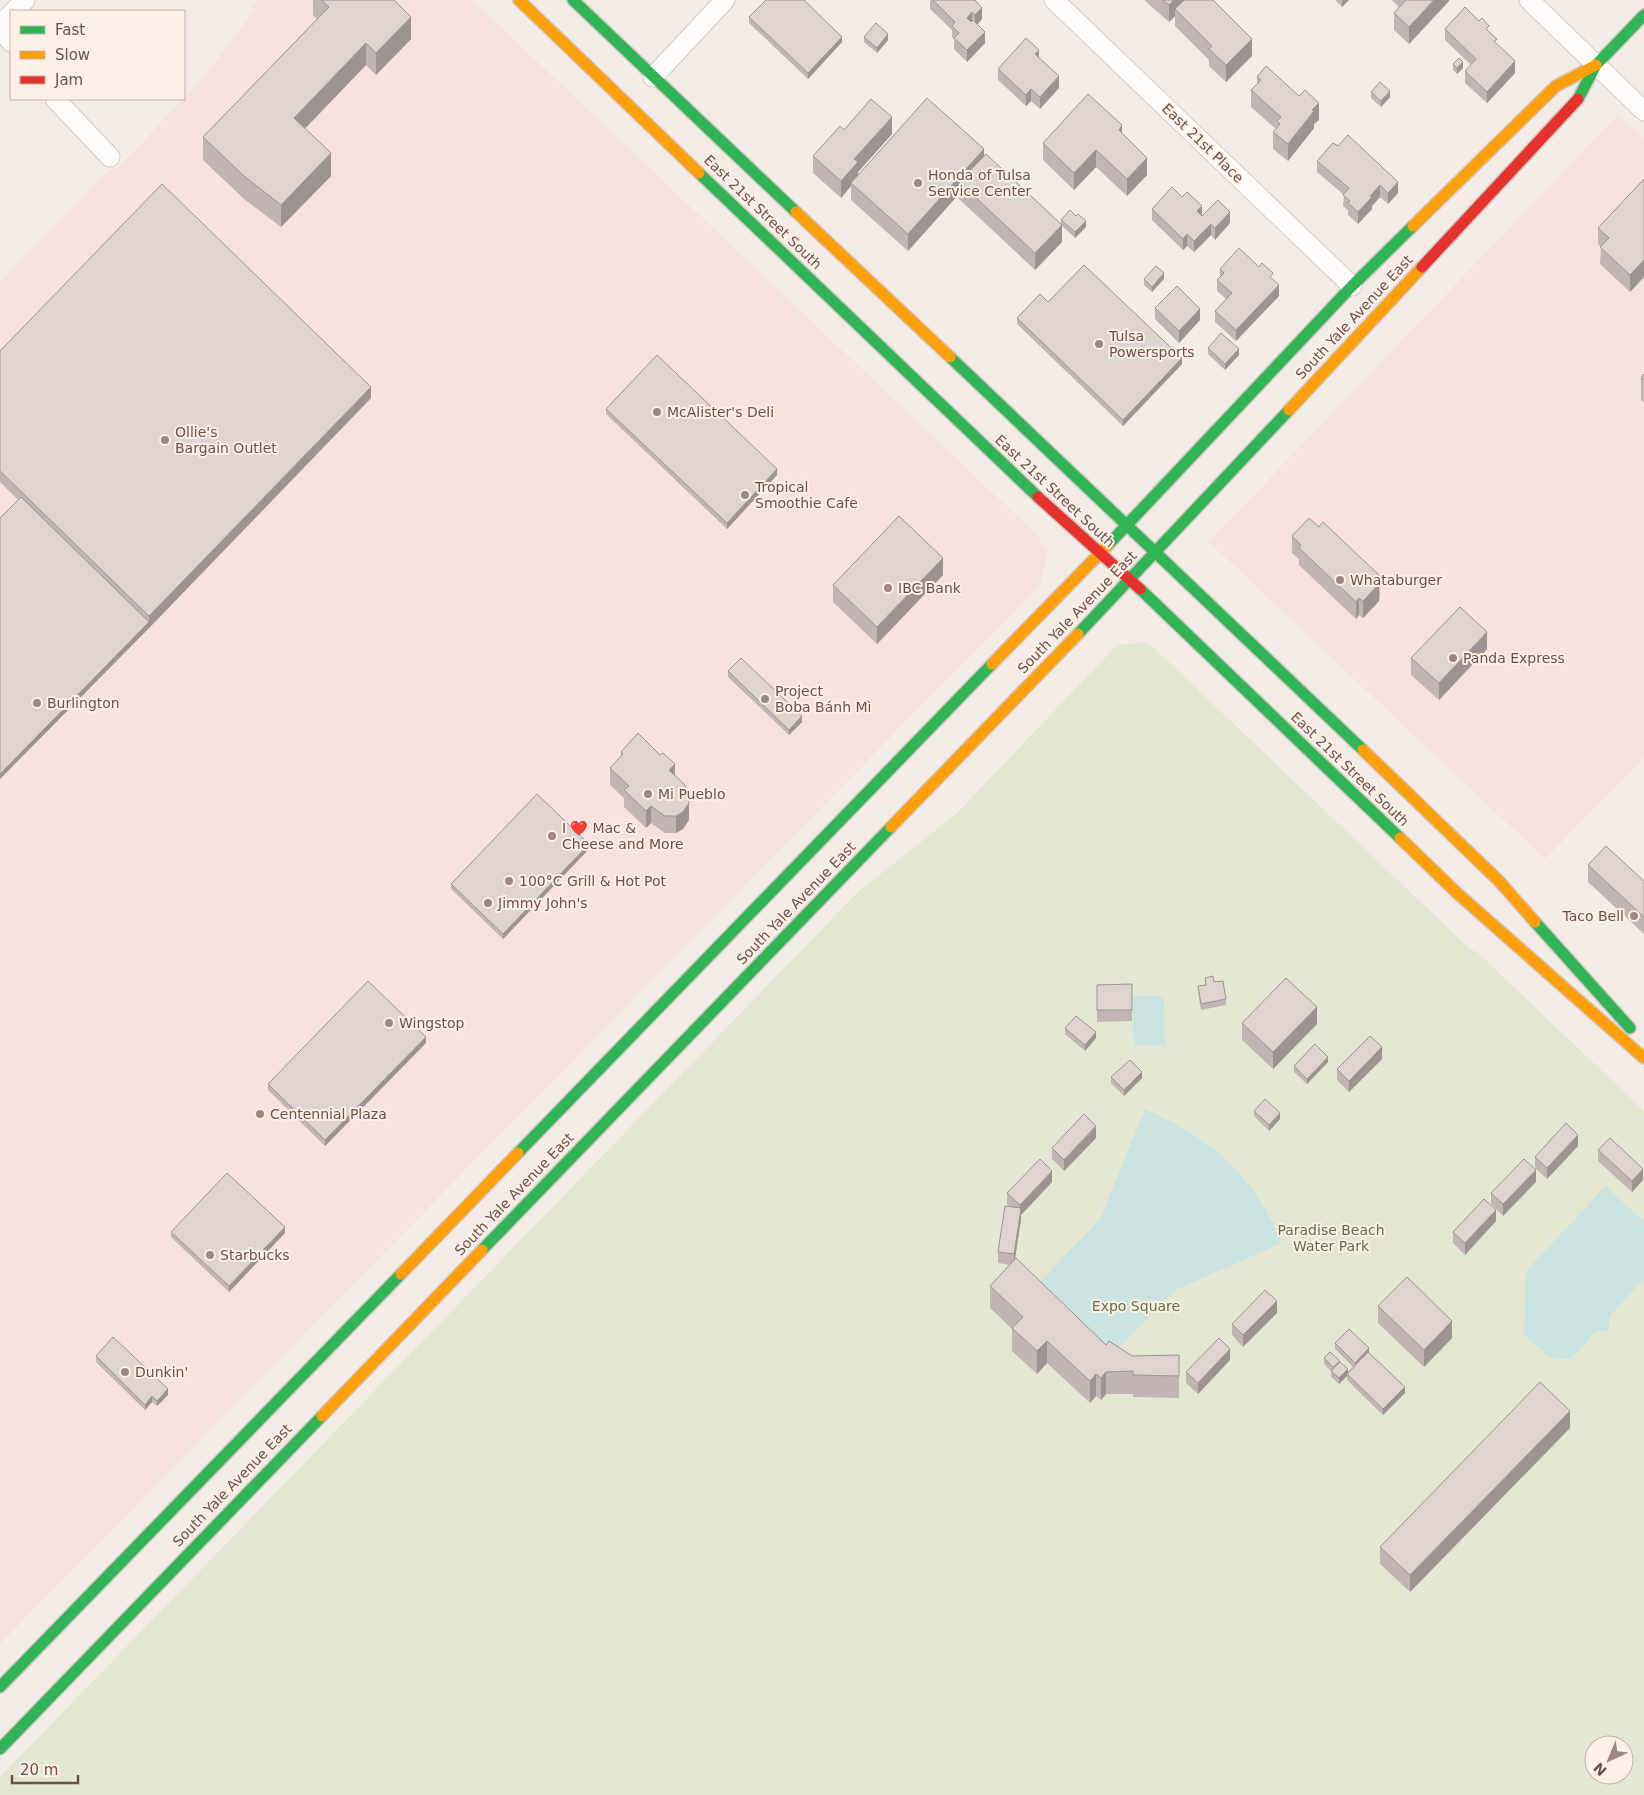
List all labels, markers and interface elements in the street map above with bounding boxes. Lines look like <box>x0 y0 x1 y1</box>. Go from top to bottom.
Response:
legend <box>10 10 185 100</box>
text: Fast <box>55 21 85 39</box>
text: Slow <box>55 46 90 64</box>
text: Jam <box>54 71 83 89</box>
street label: East 21st Place <box>1159 100 1247 186</box>
street label: East 21st Street South <box>701 152 825 272</box>
place label: Honda of Tulsa Service Center <box>928 167 1032 199</box>
marker: Honda of Tulsa Service Center <box>912 177 924 189</box>
street label: South Yale Avenue East <box>1292 251 1416 382</box>
place label: Tulsa Powersports <box>1108 328 1195 360</box>
marker: Tulsa Powersports <box>1093 338 1105 350</box>
place label: McAlister's Deli <box>667 404 774 420</box>
marker: McAlister's Deli <box>651 406 663 418</box>
place label: Ollie's Bargain Outlet <box>175 424 277 456</box>
street label: East 21st Street South <box>992 431 1118 551</box>
marker: Ollie's Bargain Outlet <box>159 434 171 446</box>
place label: Tropical Smoothie Cafe <box>754 479 858 511</box>
marker: Tropical Smoothie Cafe <box>739 489 751 501</box>
street label: South Yale Avenue East <box>1014 547 1140 677</box>
place label: Whataburger <box>1350 572 1442 588</box>
marker: Whataburger <box>1334 574 1346 586</box>
place label: IBC Bank <box>898 580 962 596</box>
marker: IBC Bank <box>882 582 894 594</box>
place label: Panda Express <box>1463 650 1565 666</box>
marker: Panda Express <box>1447 652 1459 664</box>
place label: Project Boba Bánh Mì <box>775 683 871 715</box>
marker: Project Boba Bánh Mì <box>759 693 771 705</box>
place label: Burlington <box>47 695 120 711</box>
marker: Burlington <box>31 697 43 709</box>
street label: East 21st Street South <box>1288 709 1412 829</box>
place label: Mi Pueblo <box>658 786 725 802</box>
marker: Mi Pueblo <box>642 788 654 800</box>
place label: I ❤️ Mac & Cheese and More <box>562 820 684 852</box>
marker: I ❤️ Mac & Cheese and More <box>546 830 558 842</box>
street label: South Yale Avenue East <box>733 838 859 968</box>
place label: 100°C Grill & Hot Pot <box>519 873 667 889</box>
marker: 100°C Grill & Hot Pot <box>503 875 515 887</box>
place label: Jimmy John's <box>497 895 588 911</box>
marker: Jimmy John's <box>482 897 494 909</box>
place label: Taco Bell <box>1561 908 1624 924</box>
marker: Taco Bell <box>1628 910 1640 922</box>
place label: Wingstop <box>399 1015 465 1031</box>
marker: Wingstop <box>383 1017 395 1029</box>
place label: Centennial Plaza <box>270 1106 387 1122</box>
marker: Centennial Plaza <box>254 1108 266 1120</box>
street label: South Yale Avenue East <box>451 1129 577 1259</box>
park label: Paradise Beach Water Park <box>1277 1222 1385 1254</box>
place label: Starbucks <box>220 1247 290 1263</box>
marker: Starbucks <box>204 1249 216 1261</box>
park label: Expo Square <box>1092 1298 1180 1314</box>
place label: Dunkin' <box>135 1364 188 1380</box>
marker: Dunkin' <box>119 1366 131 1378</box>
street label: South Yale Avenue East <box>169 1420 295 1550</box>
north arrow <box>1584 1735 1634 1785</box>
scale bar <box>12 1752 79 1784</box>
text: N <box>1590 1760 1610 1779</box>
text: 20 m <box>20 1761 58 1779</box>

